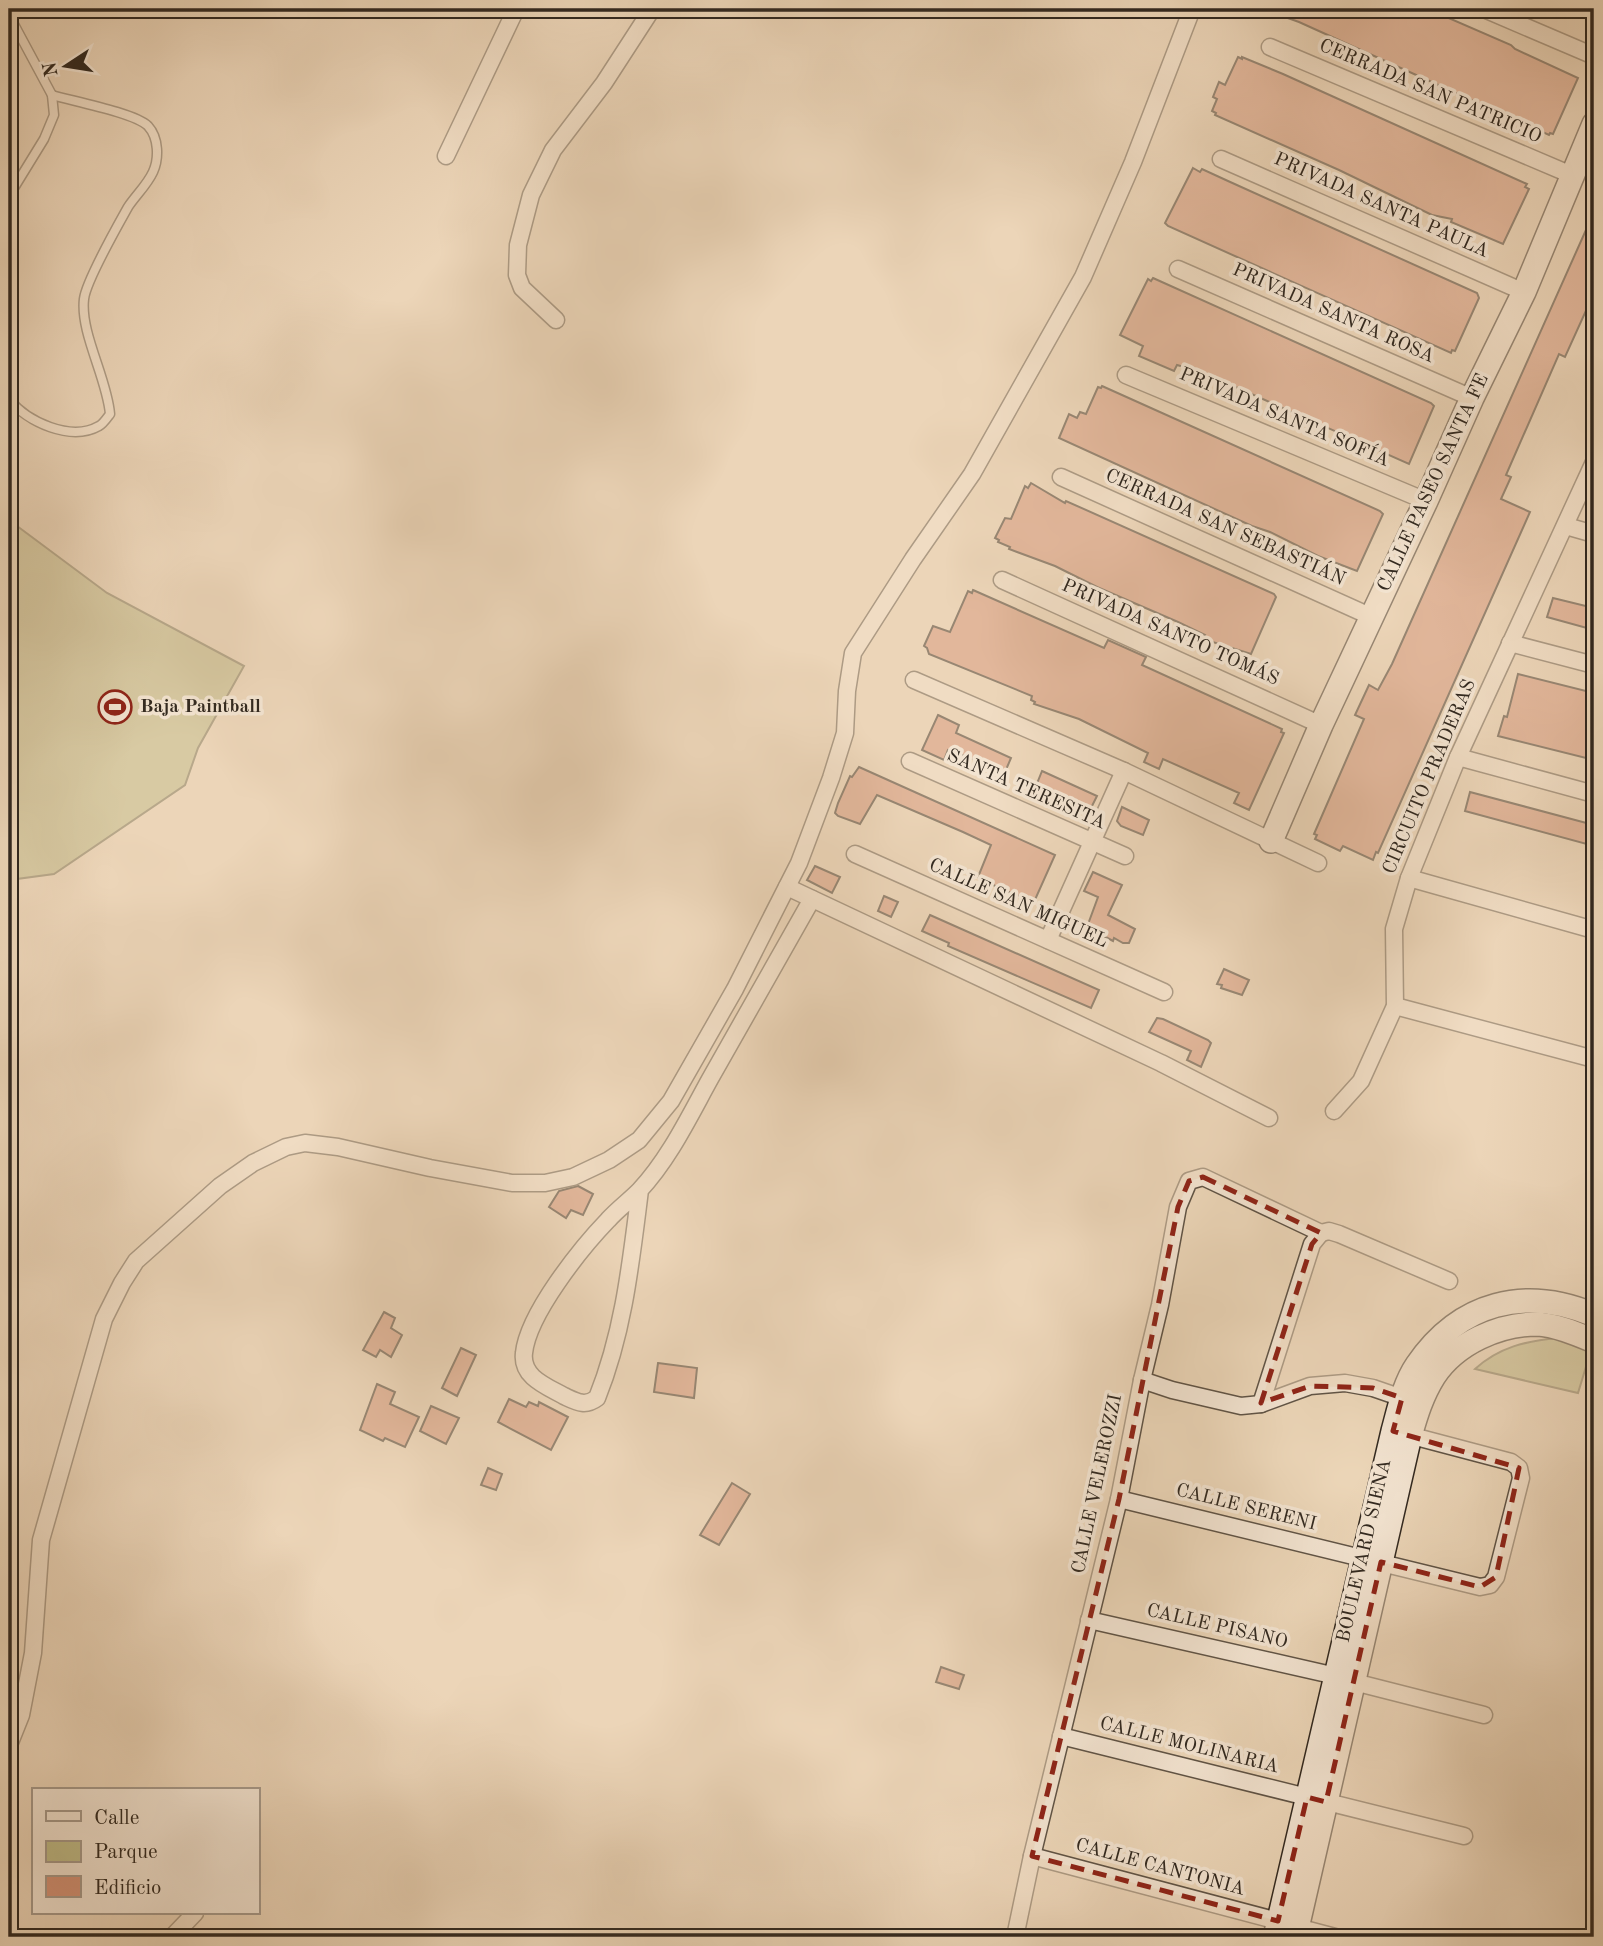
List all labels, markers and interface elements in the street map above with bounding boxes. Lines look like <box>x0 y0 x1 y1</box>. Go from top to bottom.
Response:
north arrow <box>32 32 102 102</box>
street label: CERRADA SAN PATRICIO <box>1316 36 1544 148</box>
text: N <box>41 59 63 78</box>
street label: PRIVADA SANTA PAULA <box>1271 150 1492 262</box>
street label: PRIVADA SANTA ROSA <box>1229 261 1437 367</box>
street label: PRIVADA SANTA SOFÍA <box>1176 361 1394 471</box>
street label: CALLE PASEO SANTA FE <box>1375 371 1493 595</box>
street label: CERRADA SAN SEBASTIÁN <box>1102 463 1350 590</box>
street label: PRIVADA SANTO TOMÁS <box>1059 573 1283 690</box>
street label: CIRCUITO PRADERAS <box>1380 677 1480 877</box>
sports icon: Baja Paintball <box>96 688 134 726</box>
place label: Baja Paintball <box>140 698 261 717</box>
street label: SANTA TERESITA <box>944 746 1109 834</box>
street label: CALLE SAN MIGUEL <box>926 856 1110 952</box>
street label: CALLE VELEROZZI <box>1070 1393 1126 1575</box>
street label: BOULEVARD SIENA <box>1335 1457 1395 1645</box>
street label: CALLE SERENI <box>1174 1481 1318 1535</box>
street label: CALLE PISANO <box>1145 1602 1289 1652</box>
street label: CALLE MOLINARIA <box>1098 1715 1281 1778</box>
legend <box>32 1788 259 1914</box>
text: Calle <box>94 1808 139 1829</box>
street label: CALLE CANTONIA <box>1073 1836 1247 1900</box>
text: Parque <box>94 1842 158 1863</box>
text: Edificio <box>94 1878 162 1899</box>

